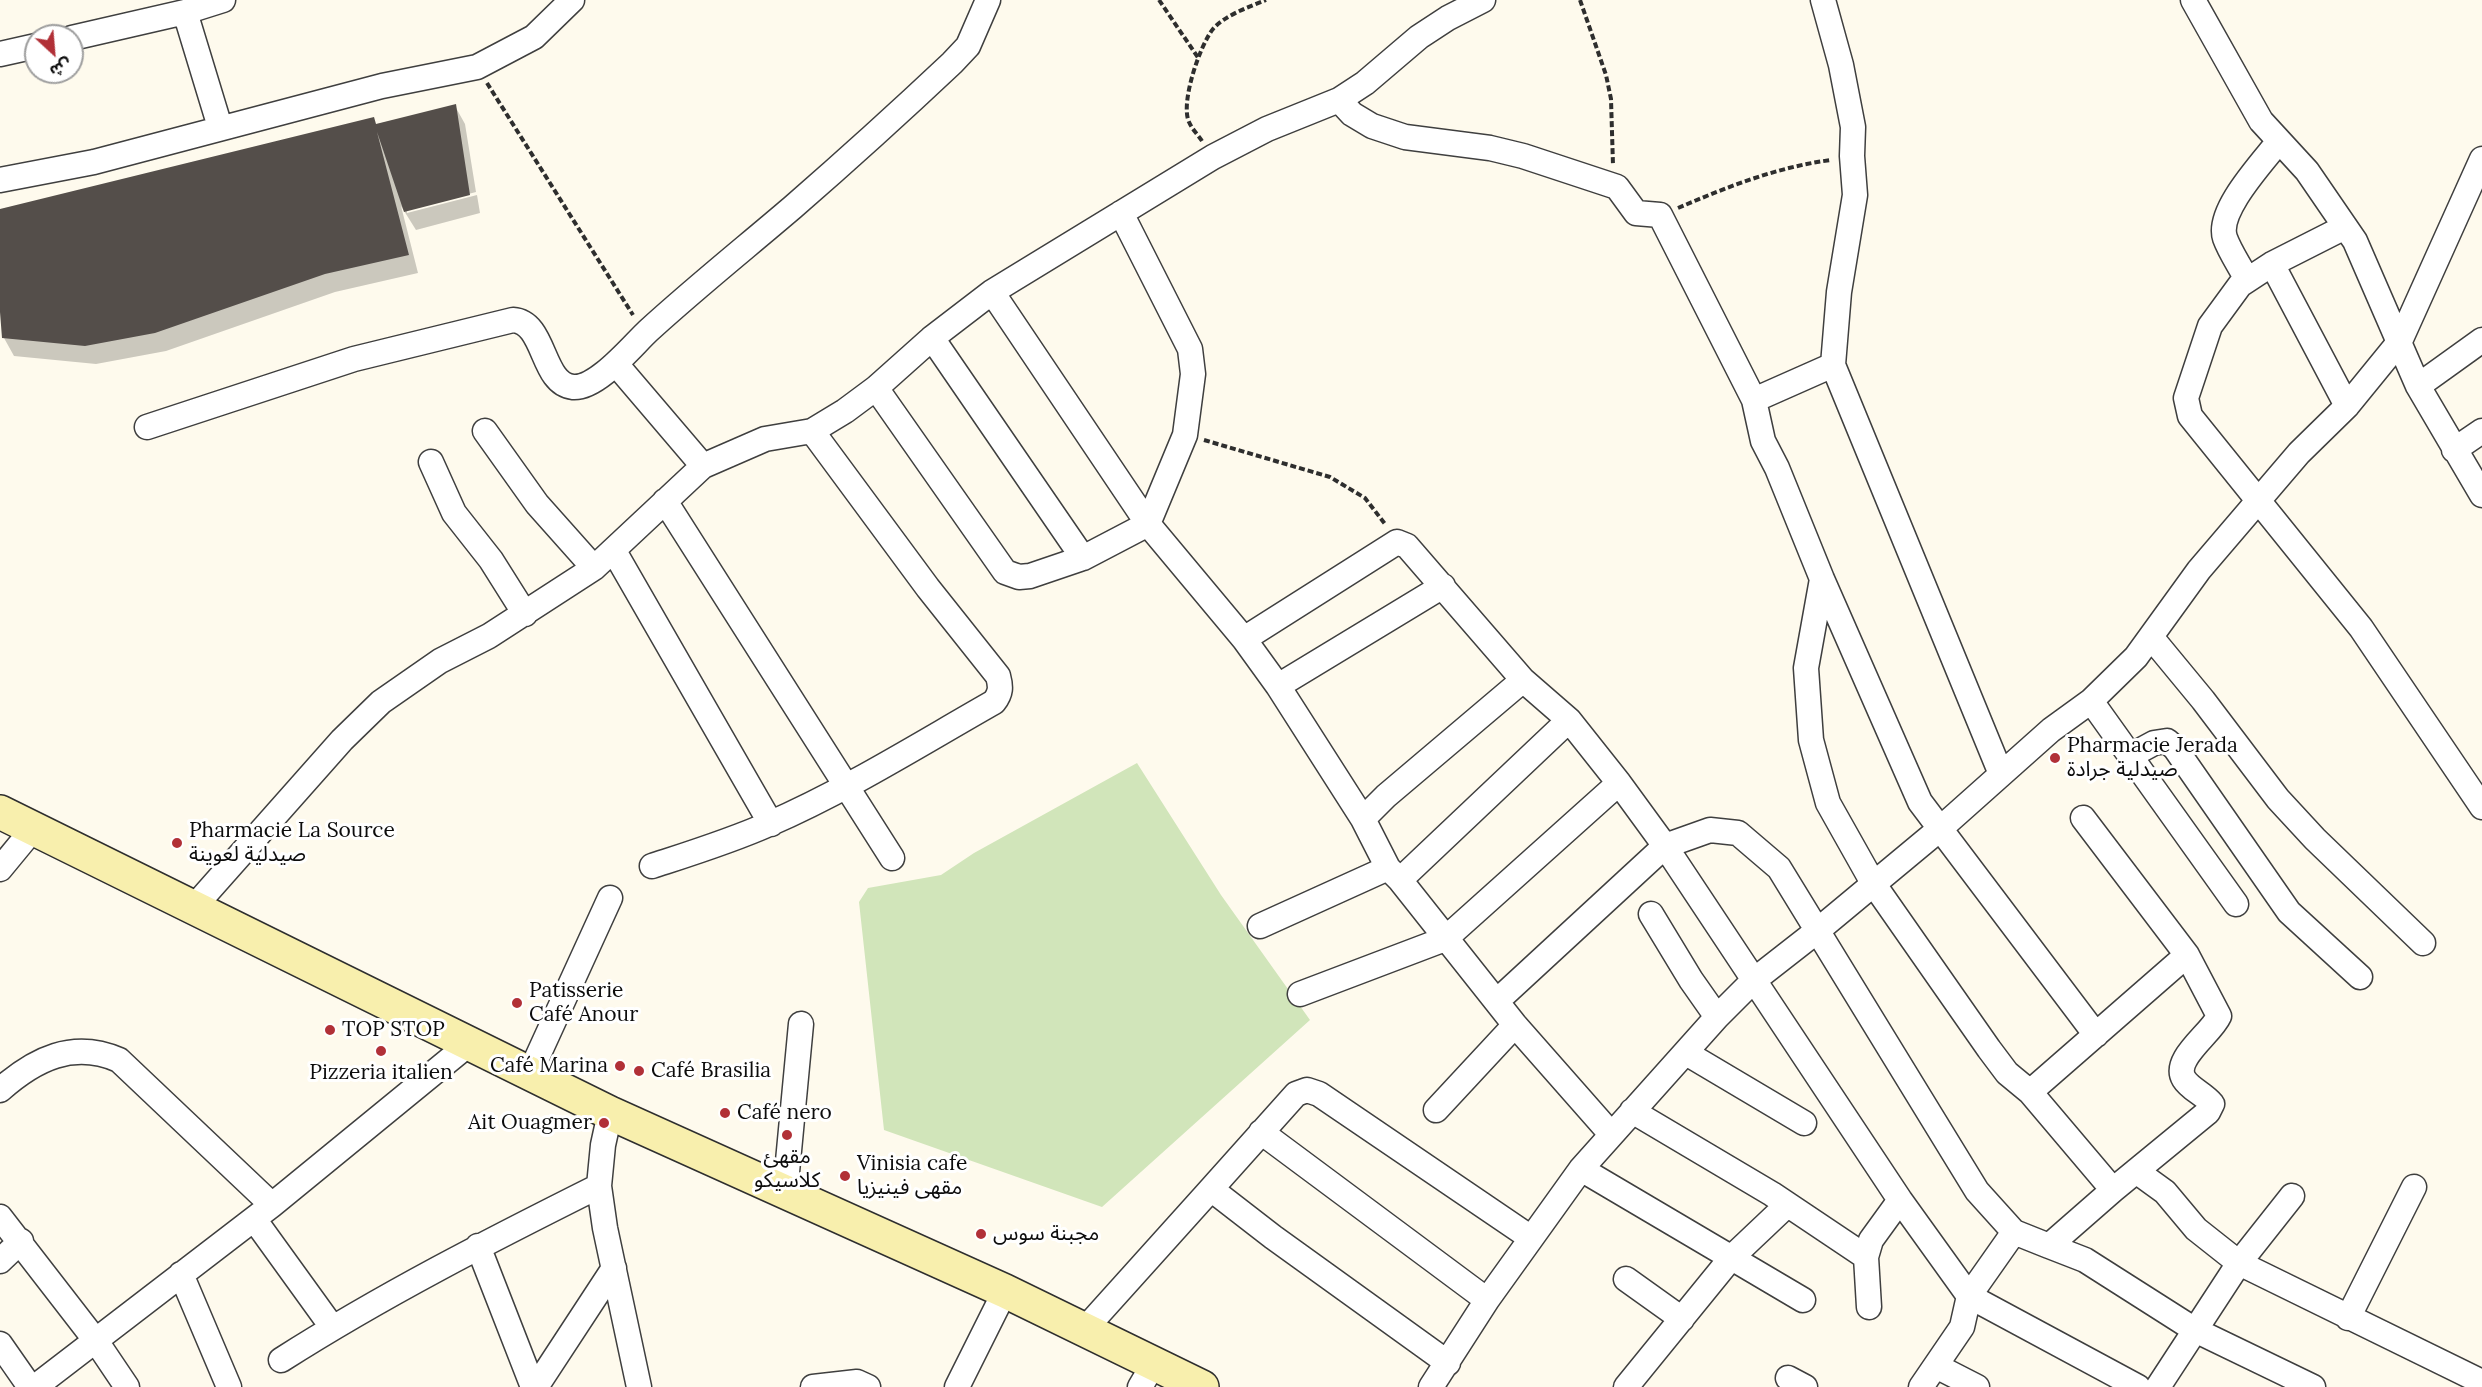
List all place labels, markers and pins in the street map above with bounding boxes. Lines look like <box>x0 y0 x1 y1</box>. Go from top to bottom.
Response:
place label: Pharmacie Jerada صيدلية جرادة <box>2067 733 2238 783</box>
marker: Pharmacie Jerada صيدلية جرادة <box>2048 751 2062 765</box>
place label: Pharmacie La Source صيدلية لعوينة <box>189 818 395 868</box>
marker: Pharmacie La Source صيدلية لعوينة <box>170 836 184 850</box>
place label: Patisserie Café Anour <box>529 978 638 1028</box>
marker: Patisserie Café Anour <box>510 996 524 1010</box>
place label: TOP STOP <box>342 1017 445 1043</box>
marker: TOP STOP <box>323 1023 337 1037</box>
marker: Pizzeria italien <box>374 1044 388 1058</box>
place label: Café Marina <box>490 1053 608 1079</box>
place label: Café Brasilia <box>651 1058 771 1084</box>
marker: Café Marina <box>613 1059 627 1073</box>
place label: Pizzeria italien <box>309 1060 453 1086</box>
marker: Café Brasilia <box>632 1064 646 1078</box>
place label: Café nero <box>737 1100 832 1126</box>
marker: Café nero <box>718 1106 732 1120</box>
place label: Ait Ouagmer <box>468 1110 592 1136</box>
marker: Ait Ouagmer <box>597 1116 611 1130</box>
marker: مقهئ كلاسيكو <box>780 1128 794 1142</box>
place label: مقهئ كلاسيكو <box>754 1144 820 1194</box>
place label: Vinisia cafe مقهى فينيزيا <box>857 1151 967 1201</box>
marker: Vinisia cafe مقهى فينيزيا <box>838 1169 852 1183</box>
place label: مجبنة سوس <box>993 1221 1099 1247</box>
marker: مجبنة سوس <box>974 1227 988 1241</box>

